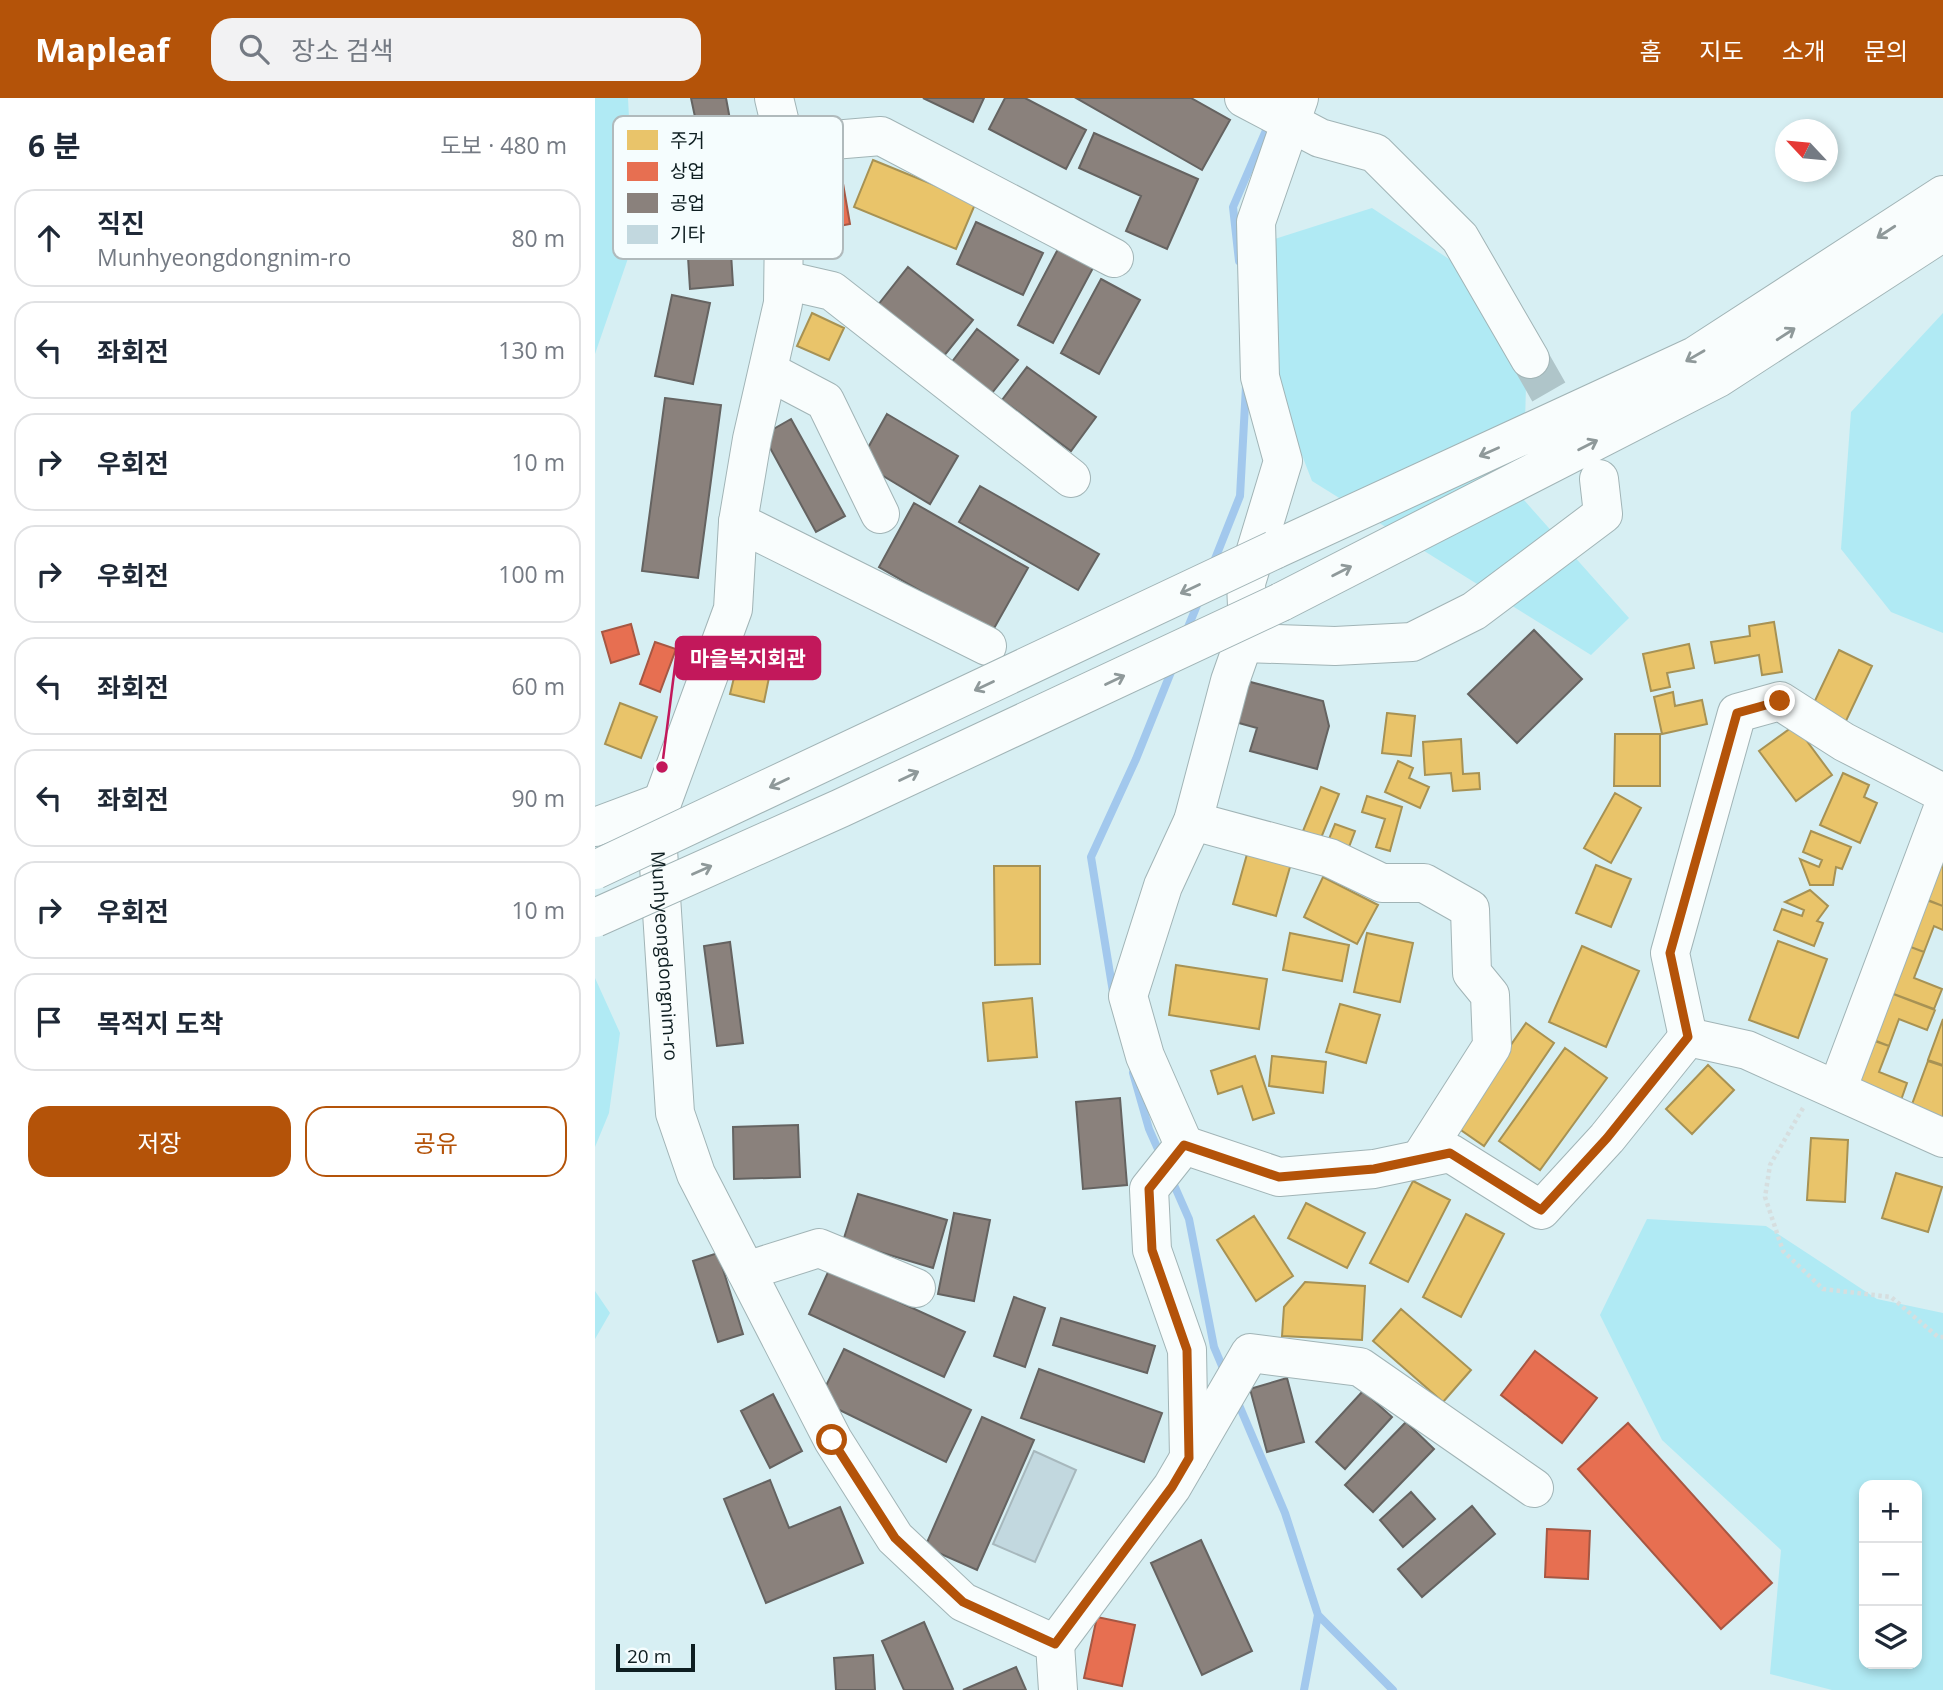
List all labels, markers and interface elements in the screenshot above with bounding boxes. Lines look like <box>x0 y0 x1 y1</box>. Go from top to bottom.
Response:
search box <box>211 18 701 81</box>
text: Mapleaf <box>35 27 169 72</box>
icon: search <box>235 30 273 68</box>
text: 장소 검색 <box>291 32 394 68</box>
text: 홈 <box>1639 34 1661 67</box>
text: 지도 <box>1699 34 1744 67</box>
text: 소개 <box>1782 34 1826 67</box>
text: 문의 <box>1864 34 1908 67</box>
legend <box>613 116 843 259</box>
north arrow <box>1775 119 1838 182</box>
text: 6 분 <box>28 125 81 166</box>
text: 주거 <box>670 127 705 153</box>
text: 도보 · 480 m <box>440 129 567 161</box>
text: 상업 <box>670 158 705 184</box>
text: 공업 <box>670 190 705 216</box>
text: 직진 <box>97 205 145 241</box>
icon: ahead <box>30 219 68 257</box>
text: 기타 <box>670 221 705 247</box>
text: 80 m <box>511 222 565 254</box>
one-way arrow <box>1877 225 1896 239</box>
text: Munhyeongdongnim-ro <box>97 241 351 273</box>
one-way arrow <box>1776 326 1795 341</box>
icon: left <box>30 331 68 369</box>
text: 좌회전 <box>97 333 169 369</box>
text: 130 m <box>498 334 565 366</box>
one-way arrow <box>1685 349 1705 363</box>
one-way arrow <box>1577 437 1598 451</box>
icon: right <box>30 443 68 481</box>
text: 우회전 <box>97 445 169 481</box>
text: 10 m <box>511 446 565 478</box>
one-way arrow <box>1479 446 1500 459</box>
icon: right <box>30 555 68 593</box>
text: 우회전 <box>97 557 169 593</box>
text: 100 m <box>498 558 565 590</box>
one-way arrow <box>1331 563 1352 577</box>
one-way arrow <box>1180 583 1201 596</box>
callout: 마을복지회관 <box>676 637 820 679</box>
text: 마을복지회관 <box>690 644 806 672</box>
icon: left <box>30 667 68 705</box>
text: 좌회전 <box>97 669 169 705</box>
text: 60 m <box>511 670 565 702</box>
one-way arrow <box>1104 672 1125 686</box>
one-way arrow <box>974 680 995 694</box>
route end <box>1764 685 1795 716</box>
one-way arrow <box>898 769 919 782</box>
one-way arrow <box>769 777 790 791</box>
icon: left <box>30 779 68 817</box>
text: 좌회전 <box>97 781 169 817</box>
text: 90 m <box>511 782 565 814</box>
street label: Munhyeongdongnim-ro <box>645 850 685 1062</box>
one-way arrow <box>691 863 712 876</box>
icon: right <box>30 891 68 929</box>
text: 우회전 <box>97 893 169 929</box>
text: 10 m <box>511 894 565 926</box>
icon: arrive <box>30 1003 68 1041</box>
text: 목적지 도착 <box>97 1005 223 1041</box>
button: 저장 <box>28 1106 291 1177</box>
button: 공유 <box>305 1106 567 1177</box>
route start <box>816 1424 847 1455</box>
map controls <box>1859 1480 1922 1669</box>
button: + <box>1859 1480 1922 1543</box>
button: − <box>1859 1543 1922 1606</box>
button: layers <box>1859 1606 1922 1669</box>
scale bar <box>616 1641 695 1673</box>
text: 20 m <box>627 1643 671 1669</box>

